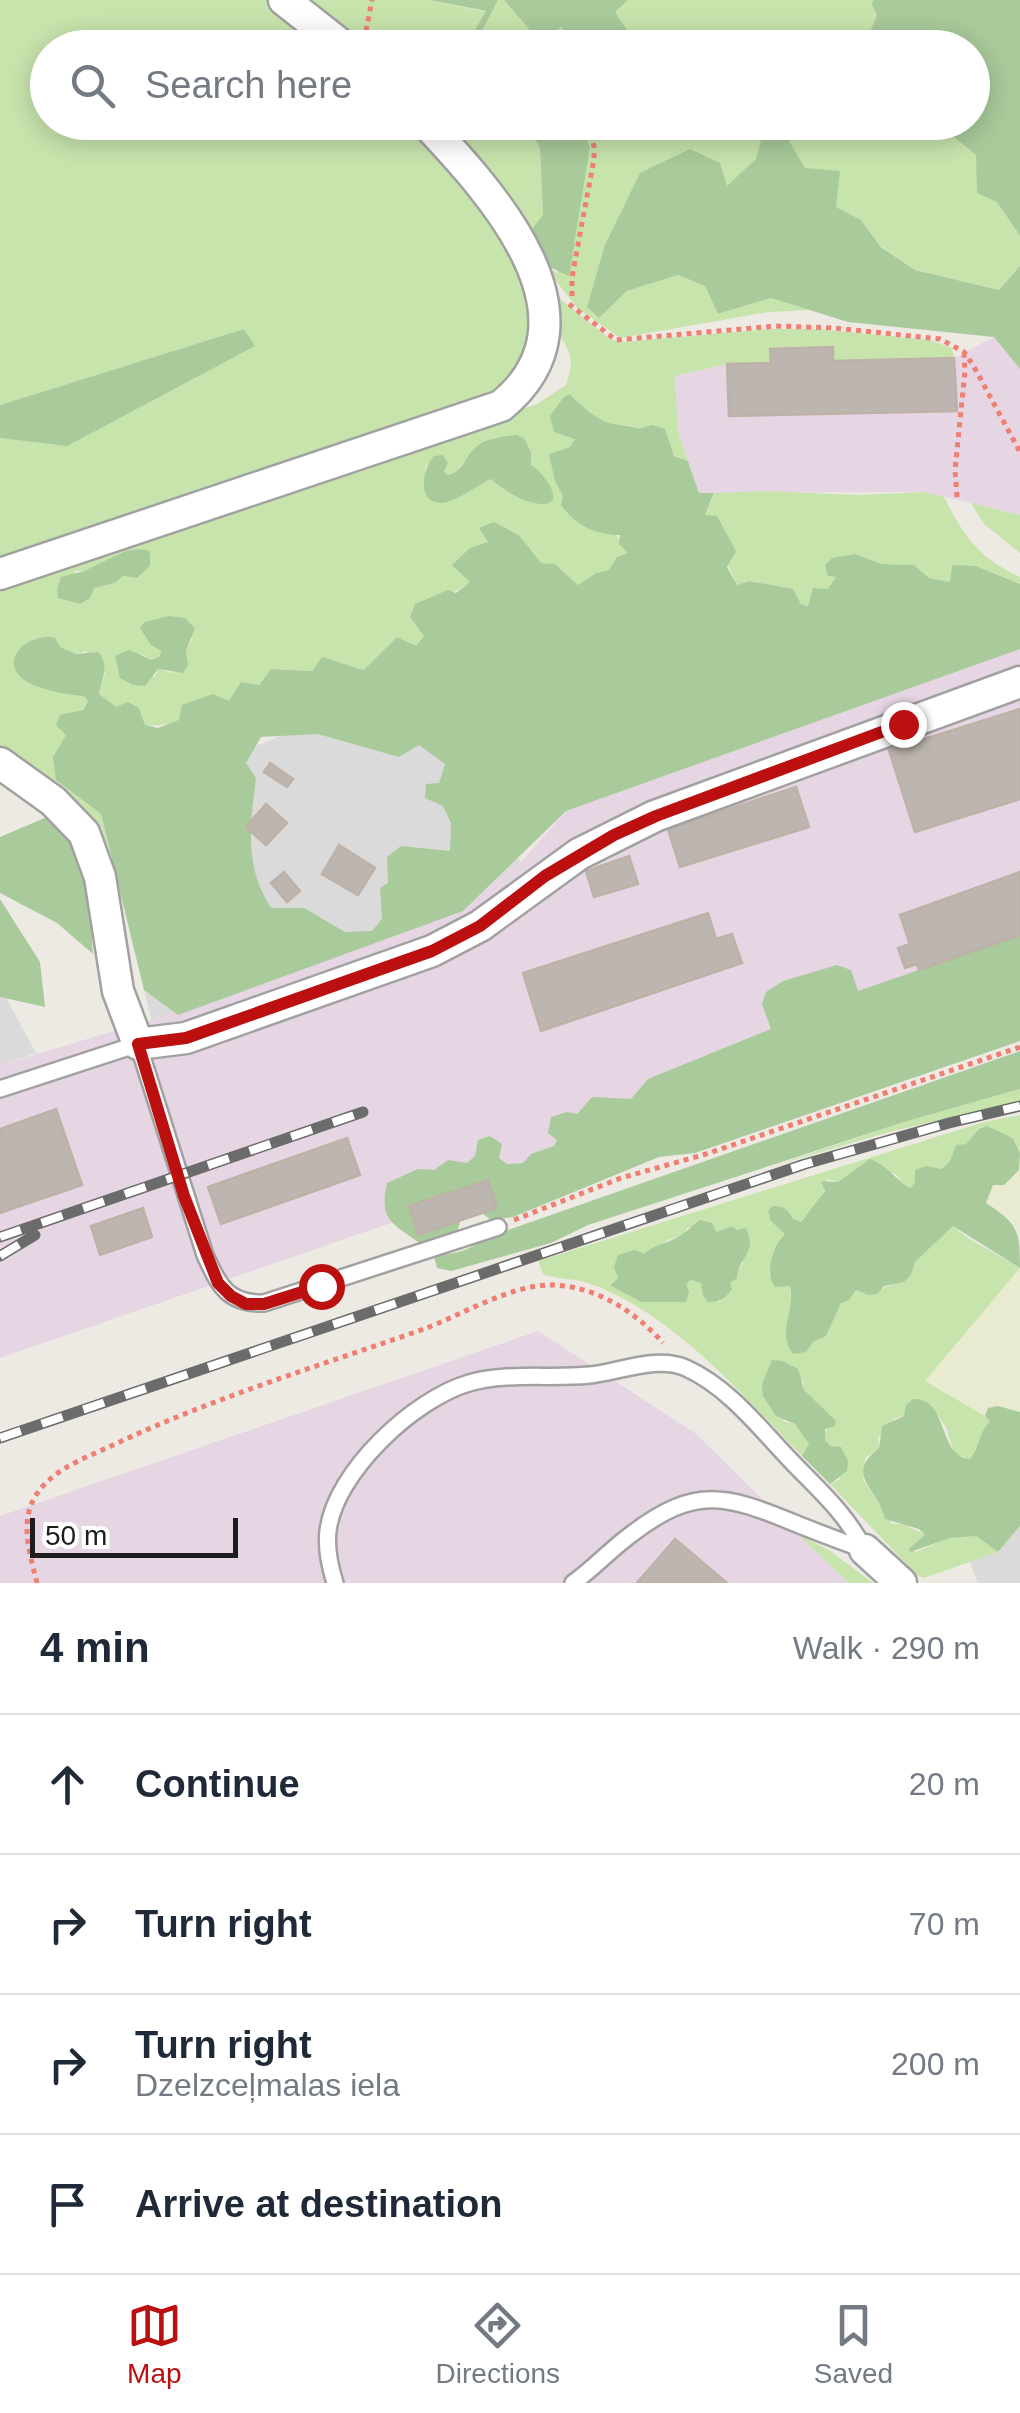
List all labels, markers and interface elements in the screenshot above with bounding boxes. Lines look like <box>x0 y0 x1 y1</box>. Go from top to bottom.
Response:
search box <box>30 30 990 140</box>
icon: search <box>65 58 120 113</box>
text: Search here <box>145 64 352 106</box>
route end <box>881 702 927 748</box>
route start <box>299 1264 345 1310</box>
scale bar <box>30 1513 238 1558</box>
text: 50 m <box>45 1520 107 1551</box>
text: 4 min <box>40 1624 150 1671</box>
text: Walk · 290 m <box>793 1630 980 1666</box>
icon: ahead <box>40 1757 95 1812</box>
text: Continue <box>135 1763 300 1805</box>
text: 20 m <box>909 1766 980 1802</box>
icon: right <box>40 1897 95 1952</box>
text: Turn right <box>135 1903 312 1945</box>
text: 70 m <box>909 1906 980 1942</box>
text: Turn right <box>135 2024 312 2066</box>
icon: right <box>40 2037 95 2092</box>
text: 200 m <box>891 2046 980 2082</box>
text: Dzelzceļmalas iela <box>135 2067 400 2103</box>
icon: arrive <box>40 2177 95 2232</box>
text: Arrive at destination <box>135 2183 502 2225</box>
tab: Map <box>127 2298 182 2390</box>
tab: Directions <box>436 2298 560 2390</box>
tab: Saved <box>814 2298 893 2390</box>

